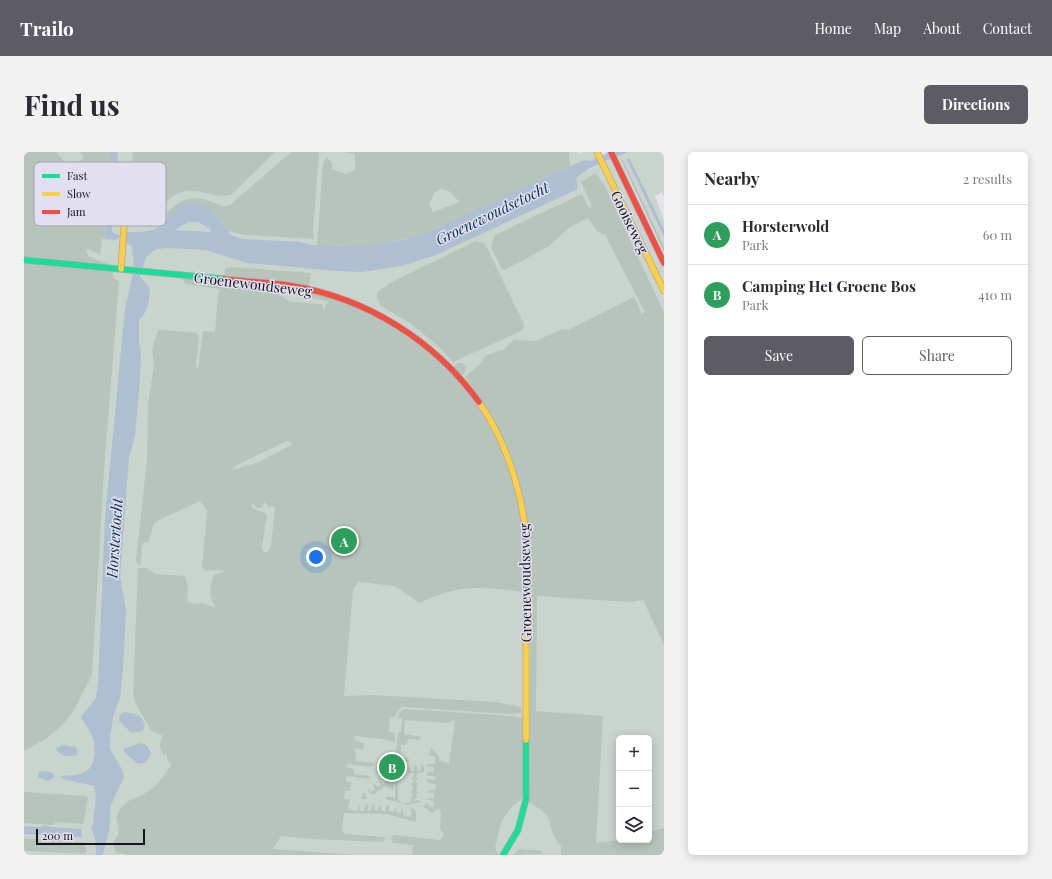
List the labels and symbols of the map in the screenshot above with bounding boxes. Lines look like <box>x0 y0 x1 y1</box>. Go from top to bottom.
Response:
legend <box>34 162 166 226</box>
text: Fast <box>67 168 87 183</box>
water label: Groenewoudsetocht <box>432 176 553 249</box>
text: Slow <box>67 186 91 201</box>
street label: Gooiseweg <box>607 187 654 257</box>
text: Jam <box>66 204 86 219</box>
street label: Groenewoudseweg <box>193 267 314 301</box>
water label: Horstertocht <box>101 496 127 580</box>
street label: Groenewoudseweg <box>514 523 536 643</box>
pin: A <box>331 526 357 556</box>
your location <box>306 547 326 567</box>
pin: B <box>379 752 405 782</box>
scale bar <box>36 827 145 846</box>

